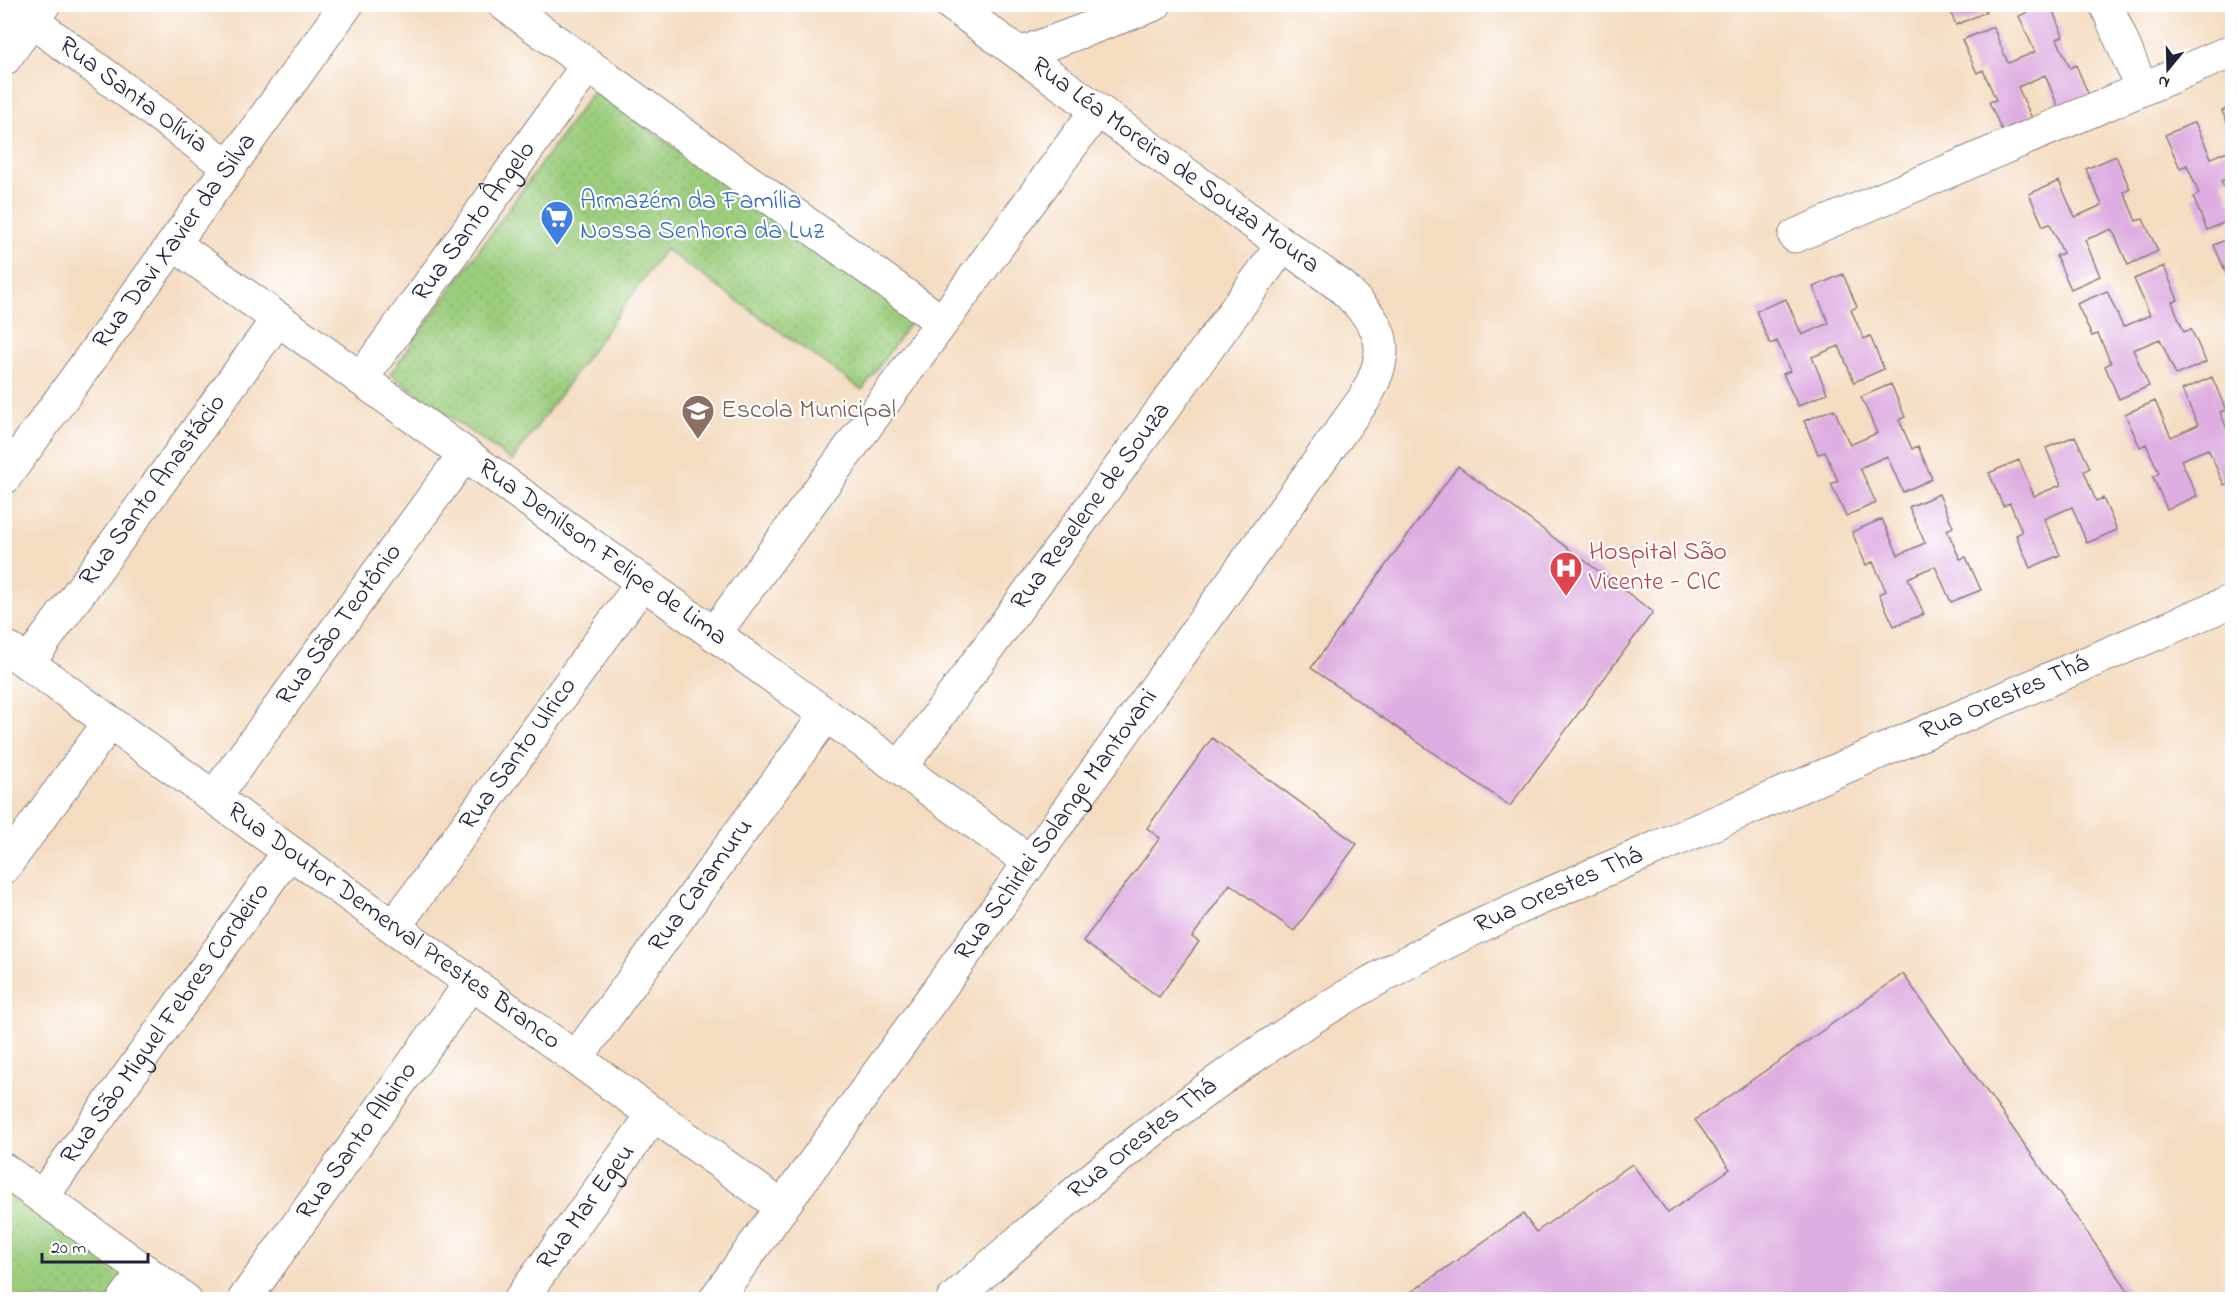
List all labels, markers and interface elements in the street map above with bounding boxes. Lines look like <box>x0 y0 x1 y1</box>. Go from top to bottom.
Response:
street label: Rua Santa Olívia <box>50 28 215 164</box>
north arrow <box>2138 39 2198 99</box>
street label: Rua Léa Moreira de Souza Moura <box>1023 48 1327 284</box>
text: N <box>2155 68 2173 94</box>
street label: Rua Davi Xavier da Silva <box>84 125 267 358</box>
street label: Rua Santo Ângelo <box>403 133 546 310</box>
place label: Armazém da Família Nossa Senhora da Luz <box>580 183 824 251</box>
supermarket icon: Armazém da Família Nossa Senhora da Luz <box>539 199 575 246</box>
street label: Rua Santo Anastácio <box>70 387 236 595</box>
place label: Escola Municipal <box>721 392 896 430</box>
school or university icon: Escola Municipal <box>680 393 716 440</box>
street label: Rua Reselene de Souza <box>1002 394 1181 619</box>
street label: Rua Denilson Felipe de Lima <box>469 450 735 656</box>
place label: Hospital São Vicente - CIC <box>1588 534 1727 602</box>
street label: Rua São Teotônio <box>267 536 412 714</box>
hospital icon: Hospital São Vicente - CIC <box>1548 550 1584 597</box>
street label: Rua Orestes Thá <box>1914 645 2095 751</box>
street label: Rua Santo Ulrico <box>450 670 587 839</box>
street label: Rua Schirlei Solange Mantovani <box>946 681 1168 969</box>
street label: Rua Doutor Demerval Prestes Branco <box>218 793 568 1060</box>
street label: Rua Caramuru <box>640 811 763 961</box>
street label: Rua Orestes Thá <box>1468 837 1649 945</box>
street label: Rua São Miguel Febres Cordeiro <box>52 875 280 1173</box>
street label: Rua Santo Albino <box>288 1054 427 1229</box>
street label: Rua Orestes Thá <box>1060 1069 1225 1210</box>
street label: Rua Mar Egeu <box>528 1136 645 1279</box>
scale bar <box>42 1226 148 1264</box>
text: 20 m <box>51 1236 86 1262</box>

